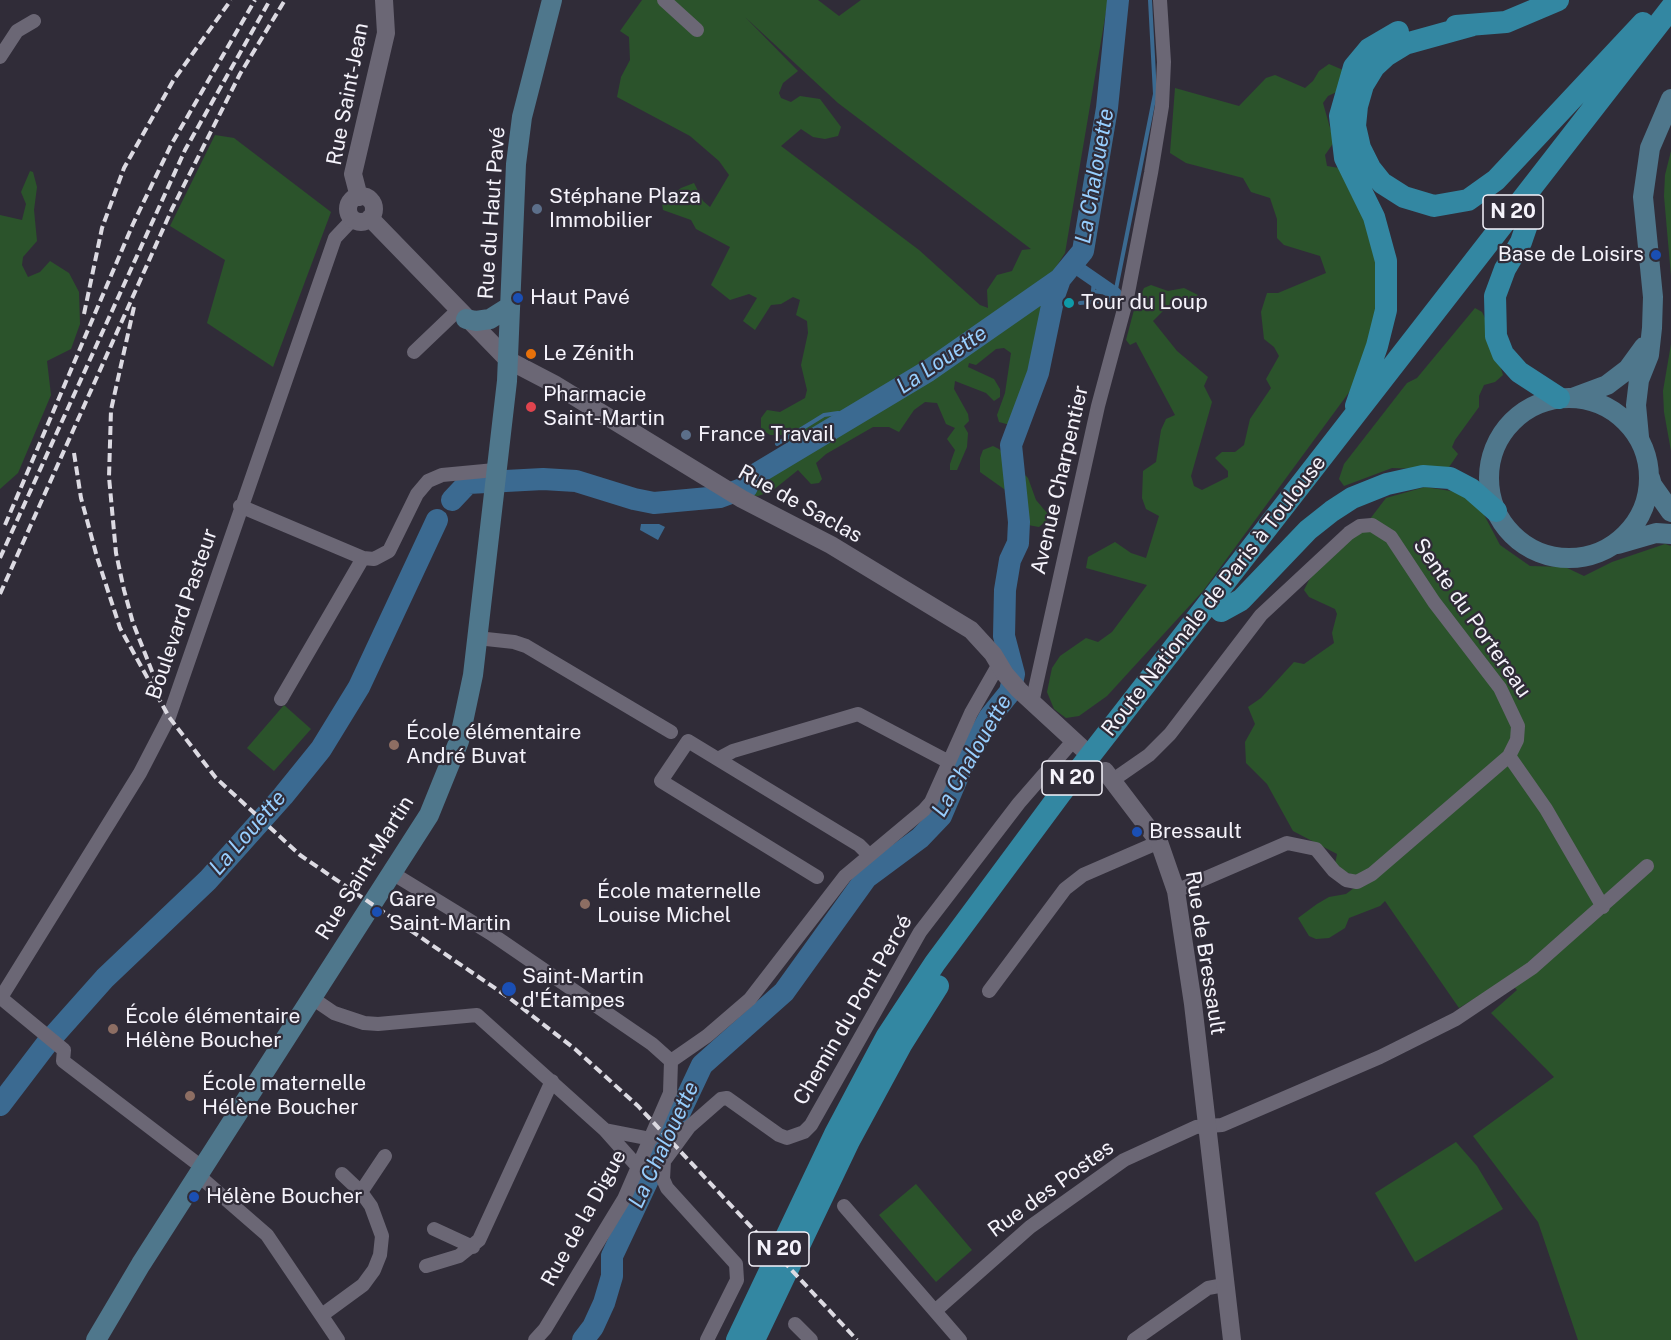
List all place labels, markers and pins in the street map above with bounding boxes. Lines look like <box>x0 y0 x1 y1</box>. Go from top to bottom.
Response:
place label: Stéphane Plaza Immobilier <box>549 184 701 234</box>
marker: Stéphane Plaza Immobilier <box>530 202 544 216</box>
place label: Base de Loisirs <box>1498 242 1644 268</box>
marker: Base de Loisirs <box>1649 248 1663 262</box>
place label: Haut Pavé <box>530 285 630 311</box>
place label: Tour du Loup <box>1081 290 1208 316</box>
marker: Haut Pavé <box>511 291 525 305</box>
marker: Tour du Loup <box>1062 296 1076 310</box>
place label: Le Zénith <box>543 341 634 367</box>
marker: Le Zénith <box>524 347 538 361</box>
place label: Pharmacie Saint-Martin <box>543 382 665 432</box>
marker: Pharmacie Saint-Martin <box>524 400 538 414</box>
place label: France Travail <box>698 422 835 448</box>
marker: France Travail <box>679 428 693 442</box>
place label: École élémentaire André Buvat <box>406 720 581 770</box>
marker: École élémentaire André Buvat <box>387 738 401 752</box>
place label: Bressault <box>1149 819 1242 845</box>
marker: Bressault <box>1130 825 1144 839</box>
place label: École maternelle Louise Michel <box>597 879 761 929</box>
place label: Gare Saint-Martin <box>389 887 511 937</box>
marker: École maternelle Louise Michel <box>578 897 592 911</box>
marker: Gare Saint-Martin <box>370 905 384 919</box>
place label: Saint-Martin d'Étampes <box>522 964 644 1014</box>
marker: Saint-Martin d'Étampes <box>500 980 518 998</box>
place label: École élémentaire Hélène Boucher <box>125 1004 300 1054</box>
marker: École élémentaire Hélène Boucher <box>106 1022 120 1036</box>
place label: École maternelle Hélène Boucher <box>202 1071 366 1121</box>
marker: École maternelle Hélène Boucher <box>183 1089 197 1103</box>
place label: Hélène Boucher <box>206 1184 362 1210</box>
marker: Hélène Boucher <box>187 1190 201 1204</box>

